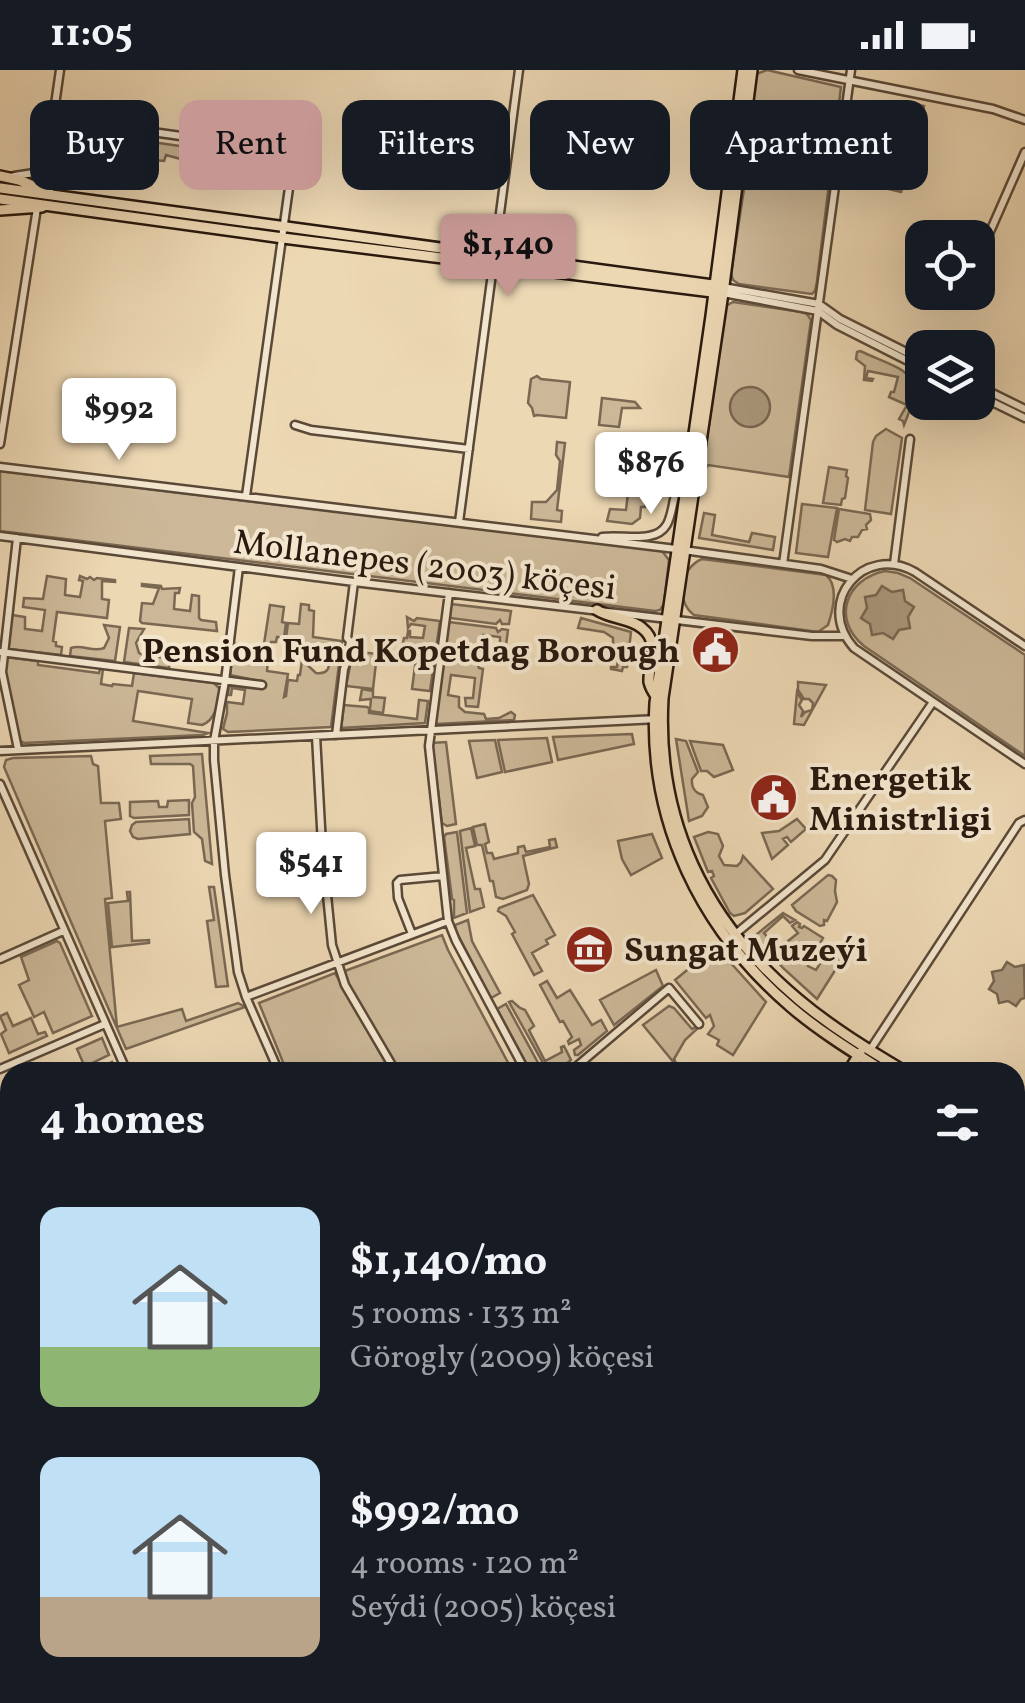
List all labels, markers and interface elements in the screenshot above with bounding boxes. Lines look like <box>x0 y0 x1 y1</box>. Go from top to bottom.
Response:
text: 11:05 <box>50 9 133 62</box>
chip: Buy <box>30 100 159 190</box>
chip: Rent <box>179 100 322 190</box>
chip: Filters <box>342 100 510 190</box>
chip: New <box>530 100 670 190</box>
chip: Apartment <box>690 100 928 190</box>
pin: $1,140 <box>427 214 589 299</box>
map controls <box>905 220 995 420</box>
button: locate <box>905 220 995 310</box>
text: $1,140 <box>462 224 554 268</box>
button: layers <box>905 330 995 420</box>
pin: $992 <box>60 378 178 463</box>
text: $992 <box>84 388 154 432</box>
pin: $876 <box>592 432 710 517</box>
text: $876 <box>617 442 685 486</box>
street label: Mollanepes (2003) köçesi <box>231 520 619 614</box>
public building icon: Pension Fund Kopetdag Borough <box>689 624 741 676</box>
place label: Pension Fund Kopetdag Borough <box>142 629 680 677</box>
place label: Energetik Ministrligi <box>809 757 992 845</box>
public building icon: Energetik Ministrligi <box>748 772 800 824</box>
pin: $541 <box>252 832 370 917</box>
text: $541 <box>278 842 344 886</box>
museum icon: Sungat Muzeýi <box>563 923 615 975</box>
place label: Sungat Muzeýi <box>624 928 868 976</box>
text: 4 homes <box>40 1093 205 1152</box>
icon: filters <box>930 1095 985 1150</box>
text: $1,140/mo <box>350 1234 547 1293</box>
icon: home <box>120 1247 240 1367</box>
text: 5 rooms · 133 m² <box>350 1293 572 1337</box>
text: Görogly (2009) köçesi <box>350 1337 654 1381</box>
text: $992/mo <box>350 1484 519 1543</box>
icon: home <box>120 1497 240 1617</box>
text: 4 rooms · 120 m² <box>350 1543 579 1587</box>
text: Seýdi (2005) köçesi <box>350 1587 616 1631</box>

